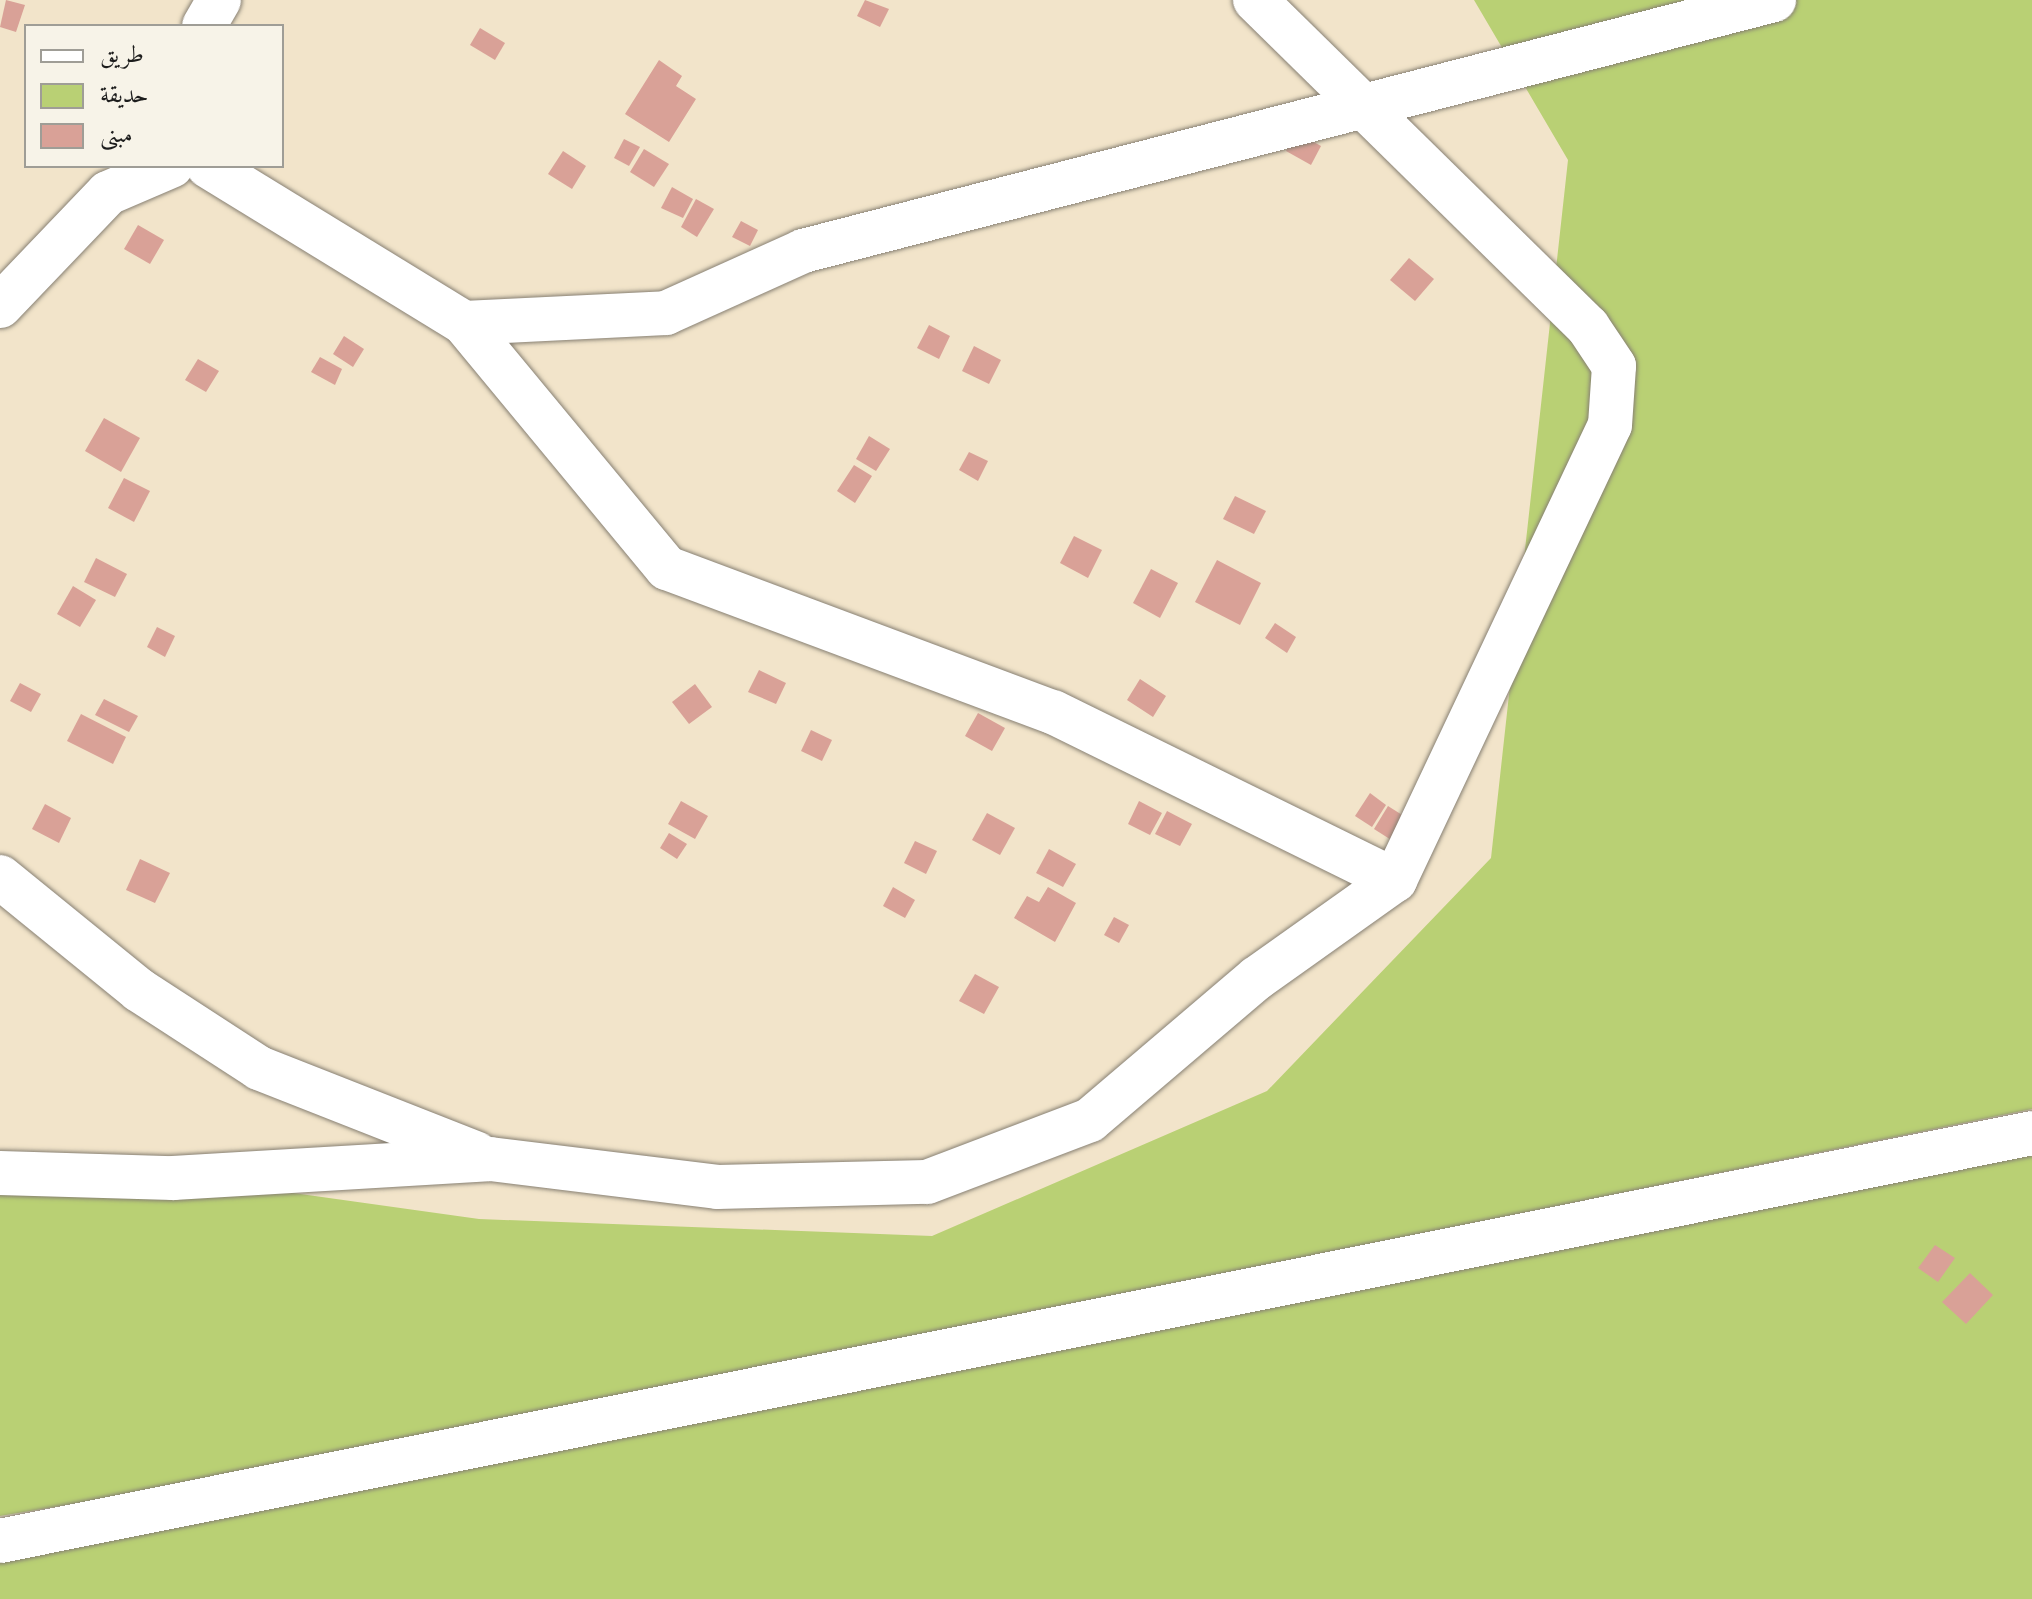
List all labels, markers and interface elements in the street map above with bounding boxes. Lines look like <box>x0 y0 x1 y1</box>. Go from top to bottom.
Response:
legend <box>24 24 284 168</box>
text: طريق <box>100 40 144 71</box>
text: حديقة <box>100 80 149 111</box>
text: مبنى <box>100 120 133 151</box>

